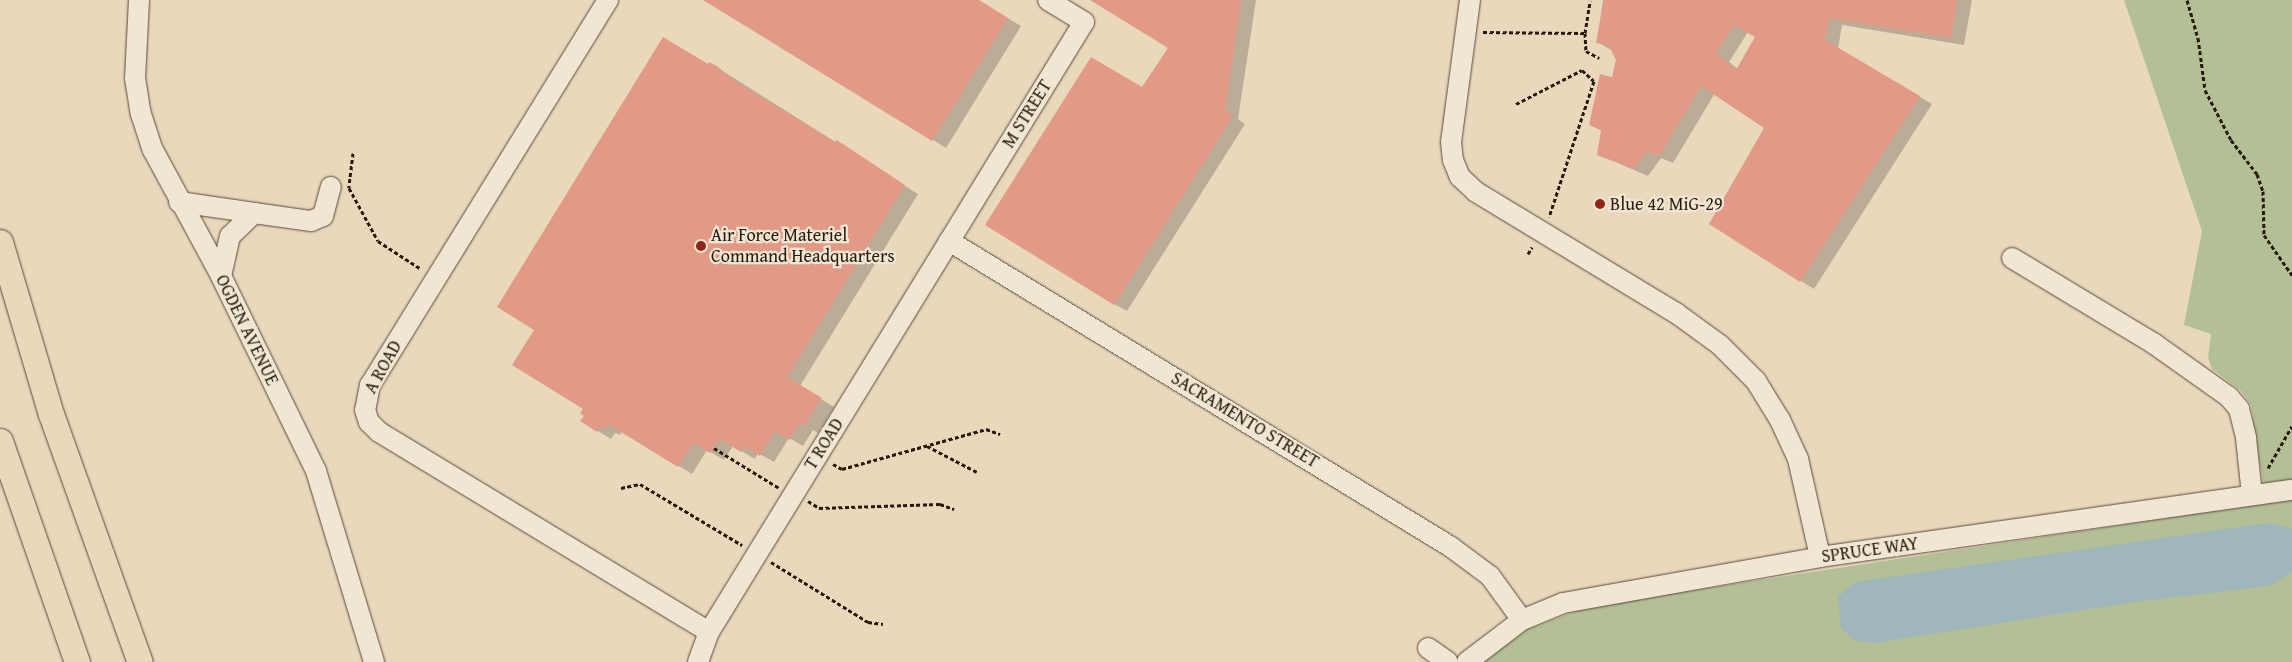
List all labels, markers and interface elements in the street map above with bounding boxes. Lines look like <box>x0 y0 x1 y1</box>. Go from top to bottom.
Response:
street label: M STREET <box>998 76 1056 152</box>
place label: Blue 42 MiG-29 <box>1610 193 1723 215</box>
marker: Blue 42 MiG-29 <box>1594 198 1606 210</box>
place label: Air Force Materiel Command Headquarters <box>711 225 895 268</box>
marker: Air Force Materiel Command Headquarters <box>695 240 707 252</box>
street label: OGDEN AVENUE <box>211 271 283 389</box>
street label: A ROAD <box>360 337 406 397</box>
street label: SACRAMENTO STREET <box>1167 367 1323 473</box>
street label: T ROAD <box>800 414 848 474</box>
street label: SPRUCE WAY <box>1820 533 1920 567</box>

